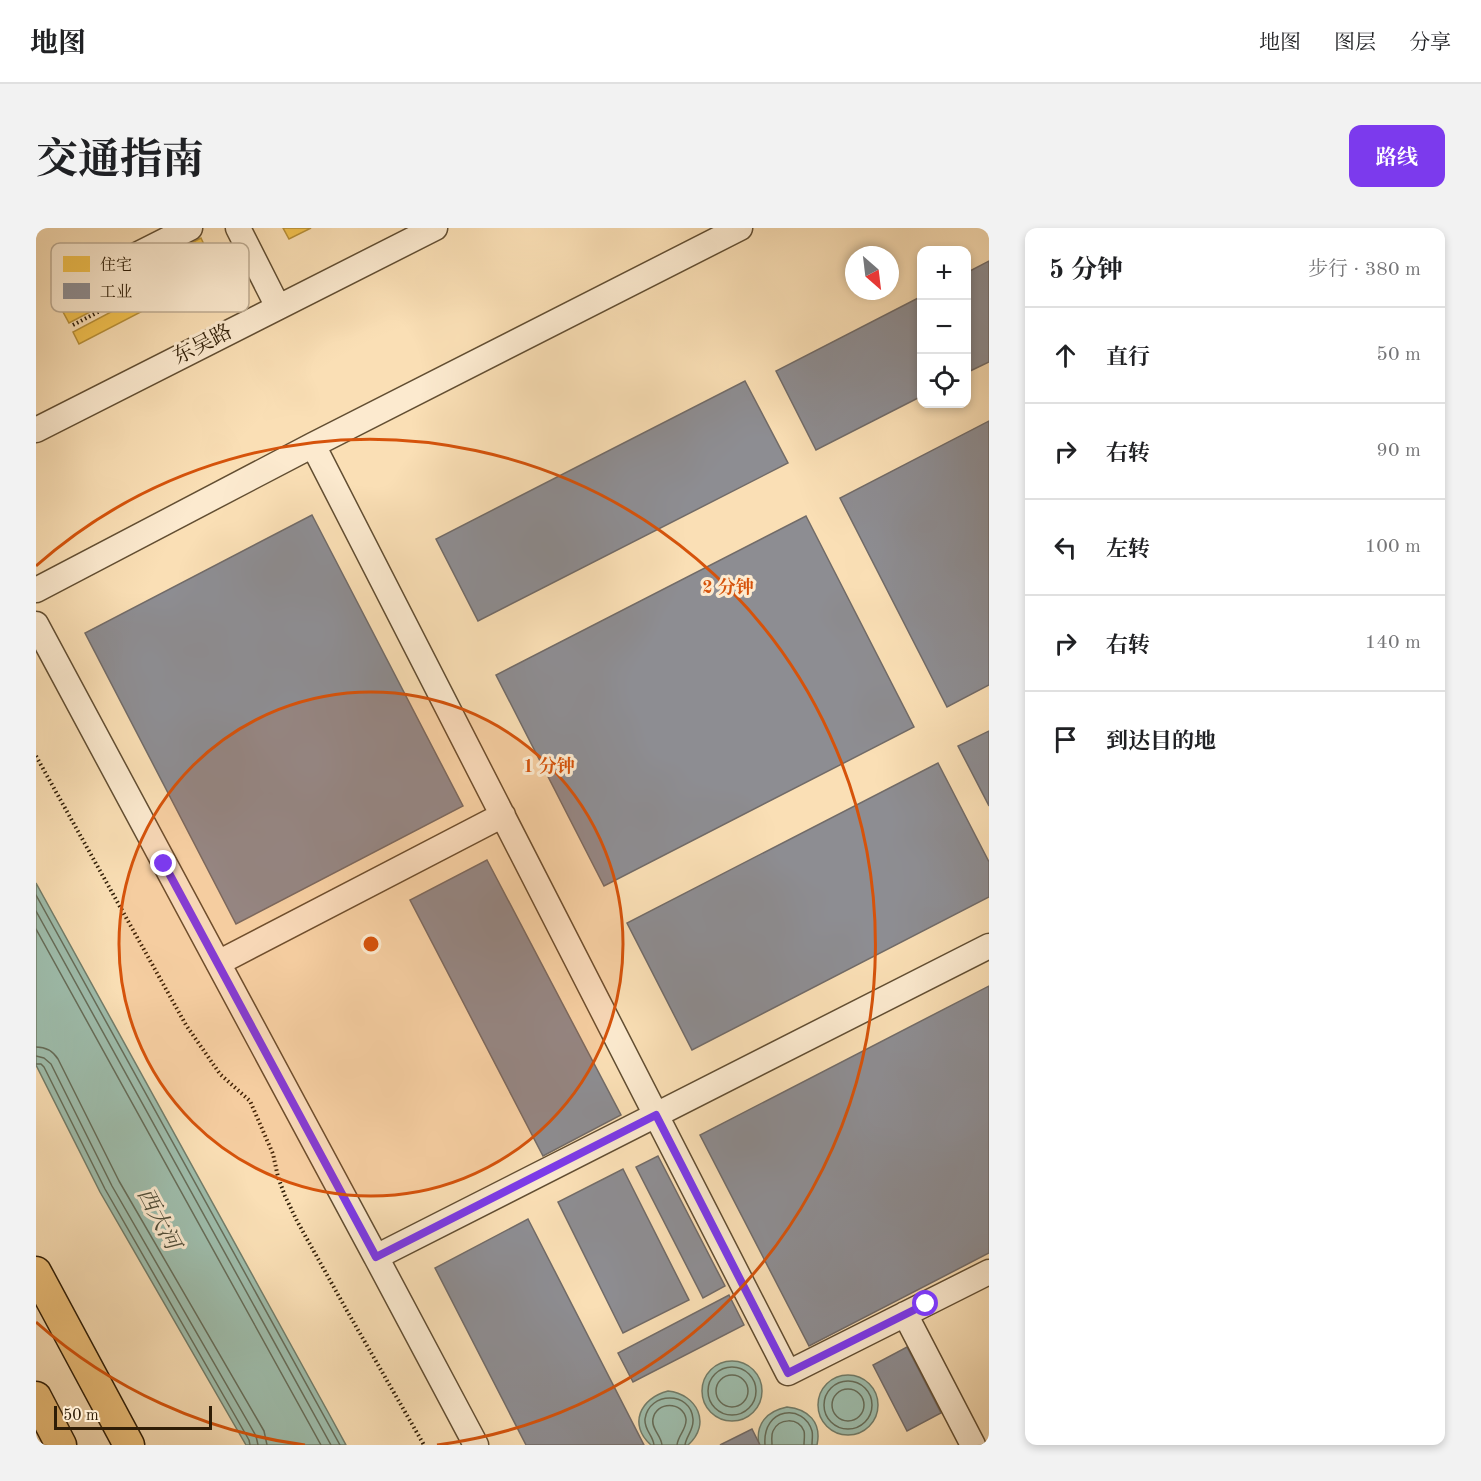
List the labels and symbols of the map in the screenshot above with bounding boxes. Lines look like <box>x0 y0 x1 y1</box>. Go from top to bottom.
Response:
legend <box>51 243 249 312</box>
north arrow <box>845 246 899 300</box>
text: 住宅 <box>100 256 132 274</box>
text: 工业 <box>100 283 132 301</box>
street label: 东吴路 <box>169 320 236 369</box>
text: 2 分钟 <box>702 577 754 597</box>
text: 1 分钟 <box>523 756 575 776</box>
route end <box>150 850 176 876</box>
centre of rings <box>361 934 381 954</box>
water label: 西大河 <box>133 1184 187 1257</box>
route start <box>912 1290 938 1316</box>
scale bar <box>54 1403 212 1430</box>

